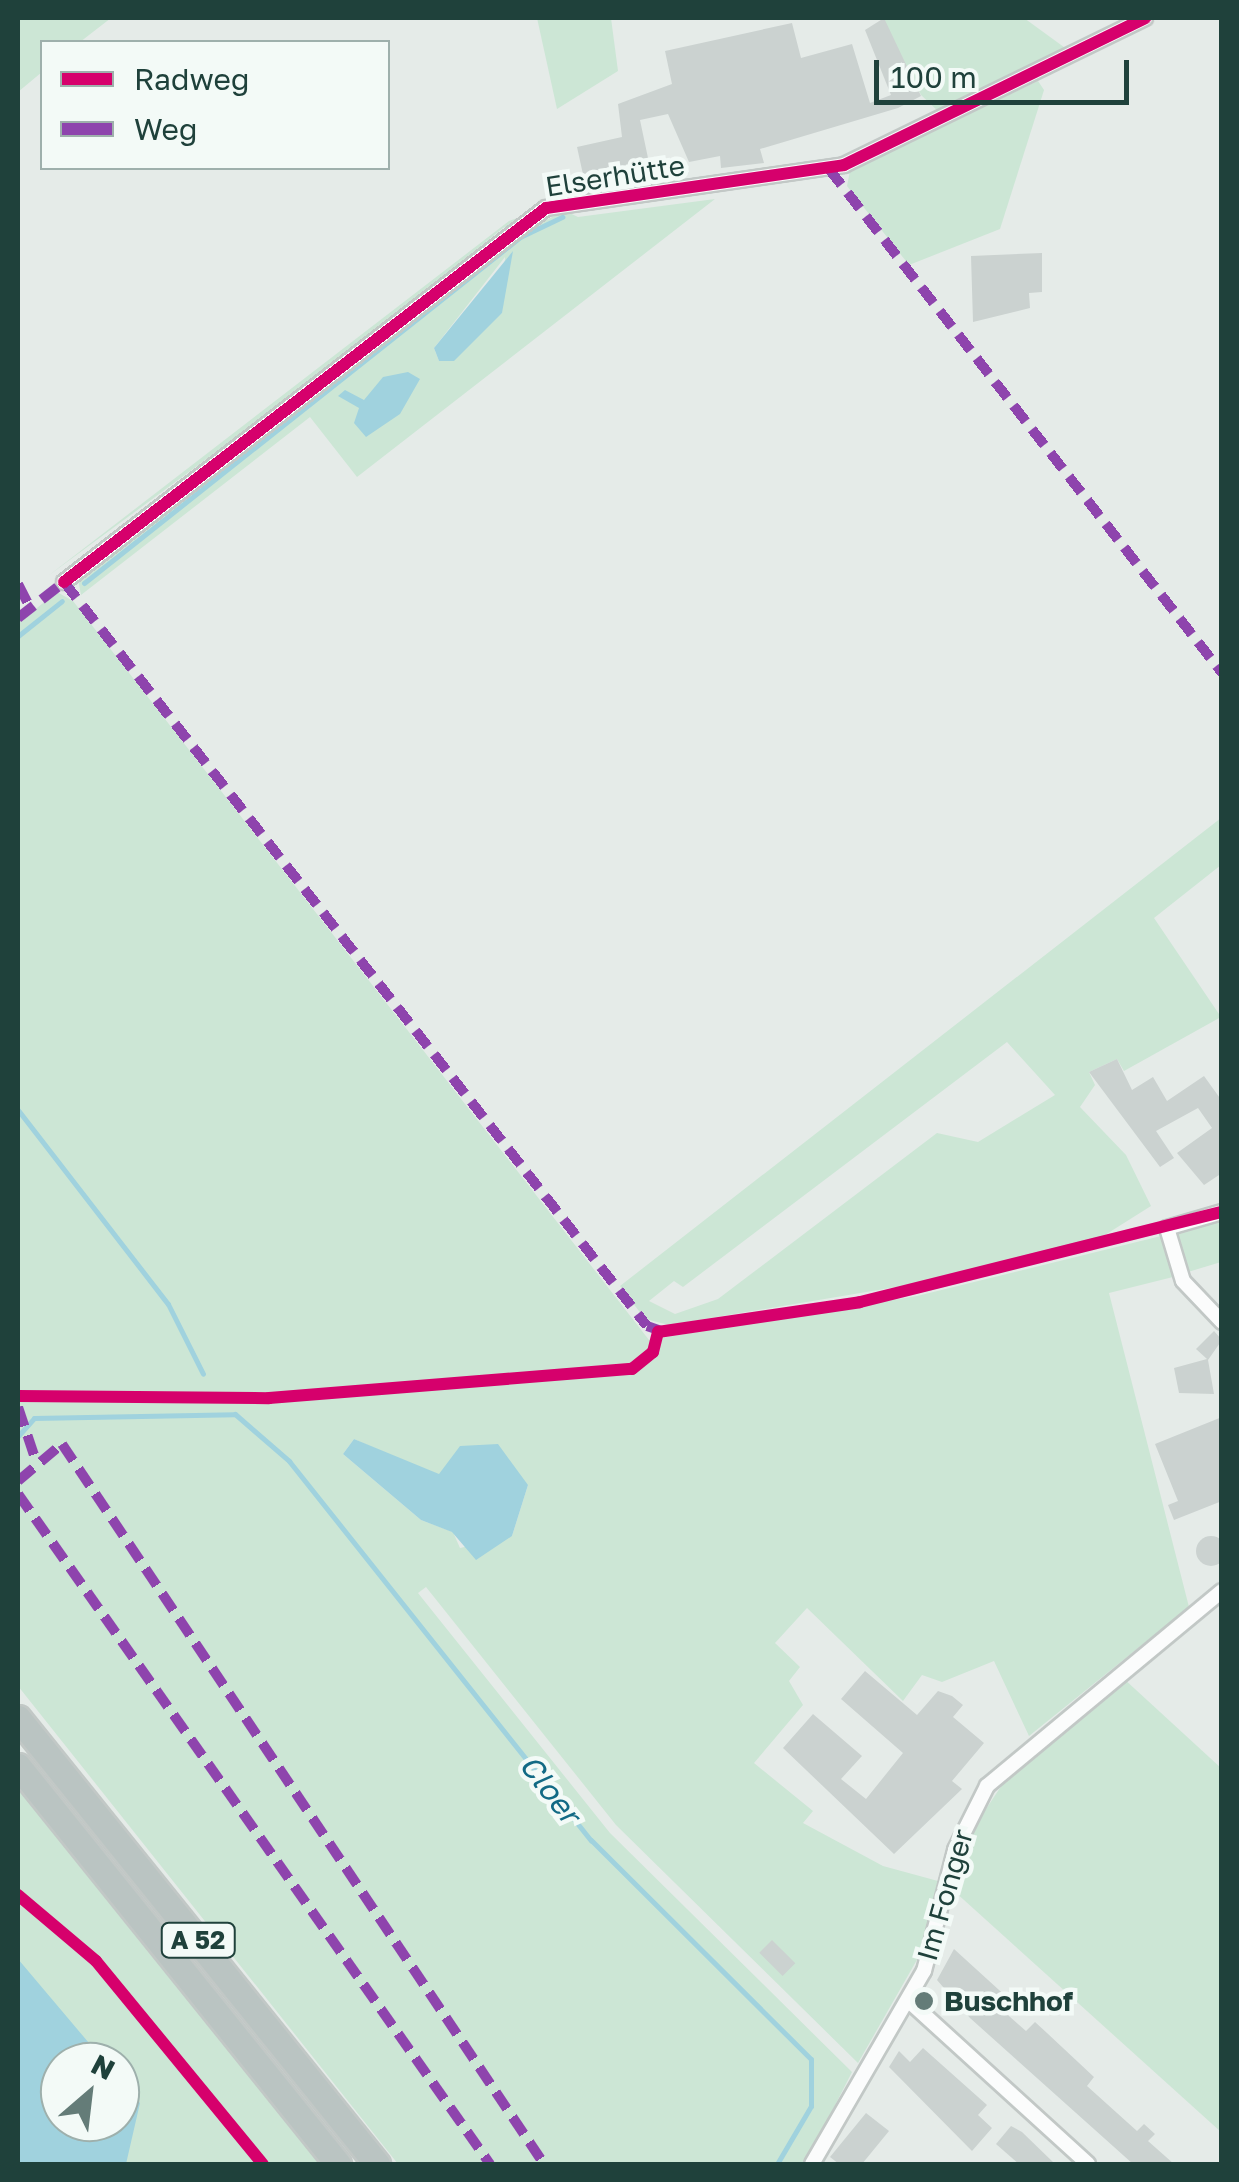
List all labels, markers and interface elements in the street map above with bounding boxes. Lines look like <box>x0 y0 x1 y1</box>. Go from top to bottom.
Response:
legend <box>40 40 390 170</box>
scale bar <box>879 40 1134 102</box>
text: 100 m <box>891 59 977 95</box>
text: Radweg <box>134 61 249 97</box>
text: Weg <box>134 111 197 147</box>
street label: Elserhütte <box>543 148 687 204</box>
water label: Cloer <box>512 1748 588 1830</box>
street label: Im Fonger <box>910 1825 980 1965</box>
road number: A 52 <box>160 1920 236 1960</box>
place label: Buschhof <box>944 1984 1073 2018</box>
marker: Buschhof <box>913 1990 935 2012</box>
north arrow <box>40 2042 140 2142</box>
text: N <box>86 2047 121 2086</box>

